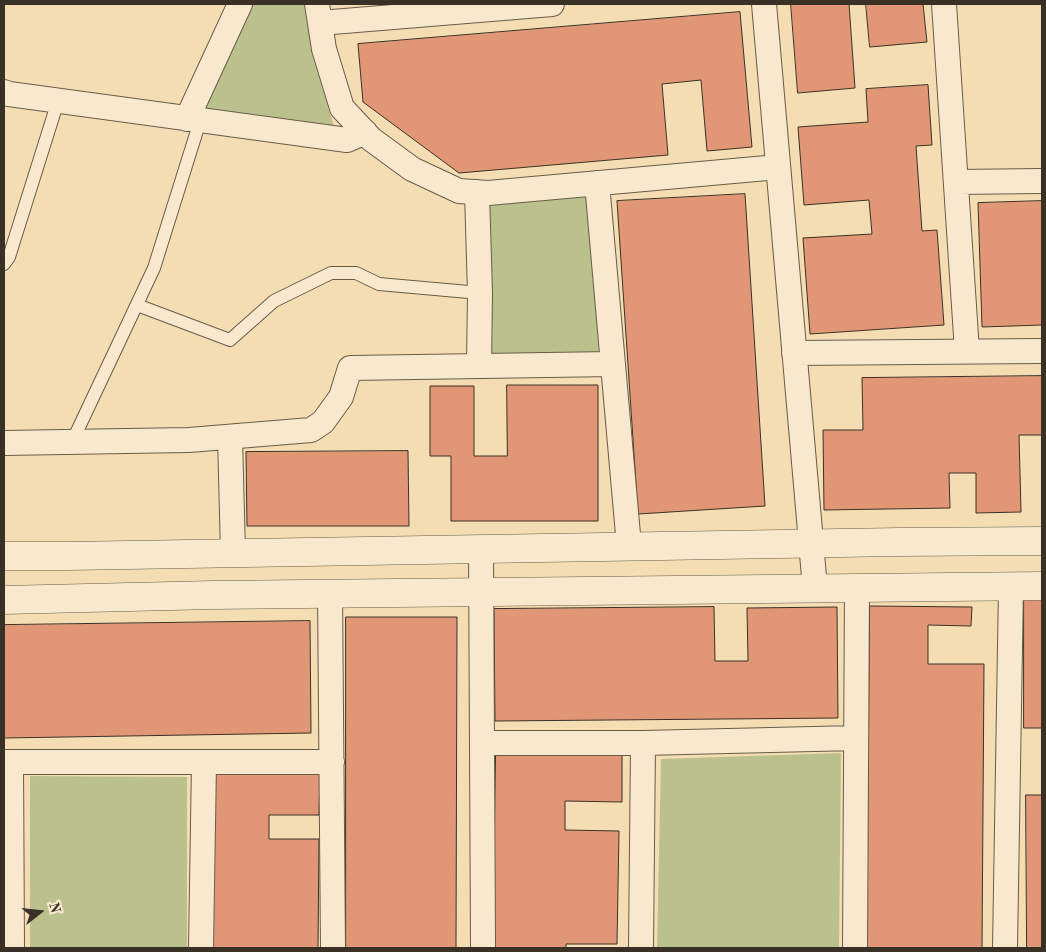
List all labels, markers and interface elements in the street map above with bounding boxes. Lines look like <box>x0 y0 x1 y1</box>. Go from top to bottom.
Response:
north arrow <box>15 887 65 937</box>
text: N <box>46 901 63 915</box>

